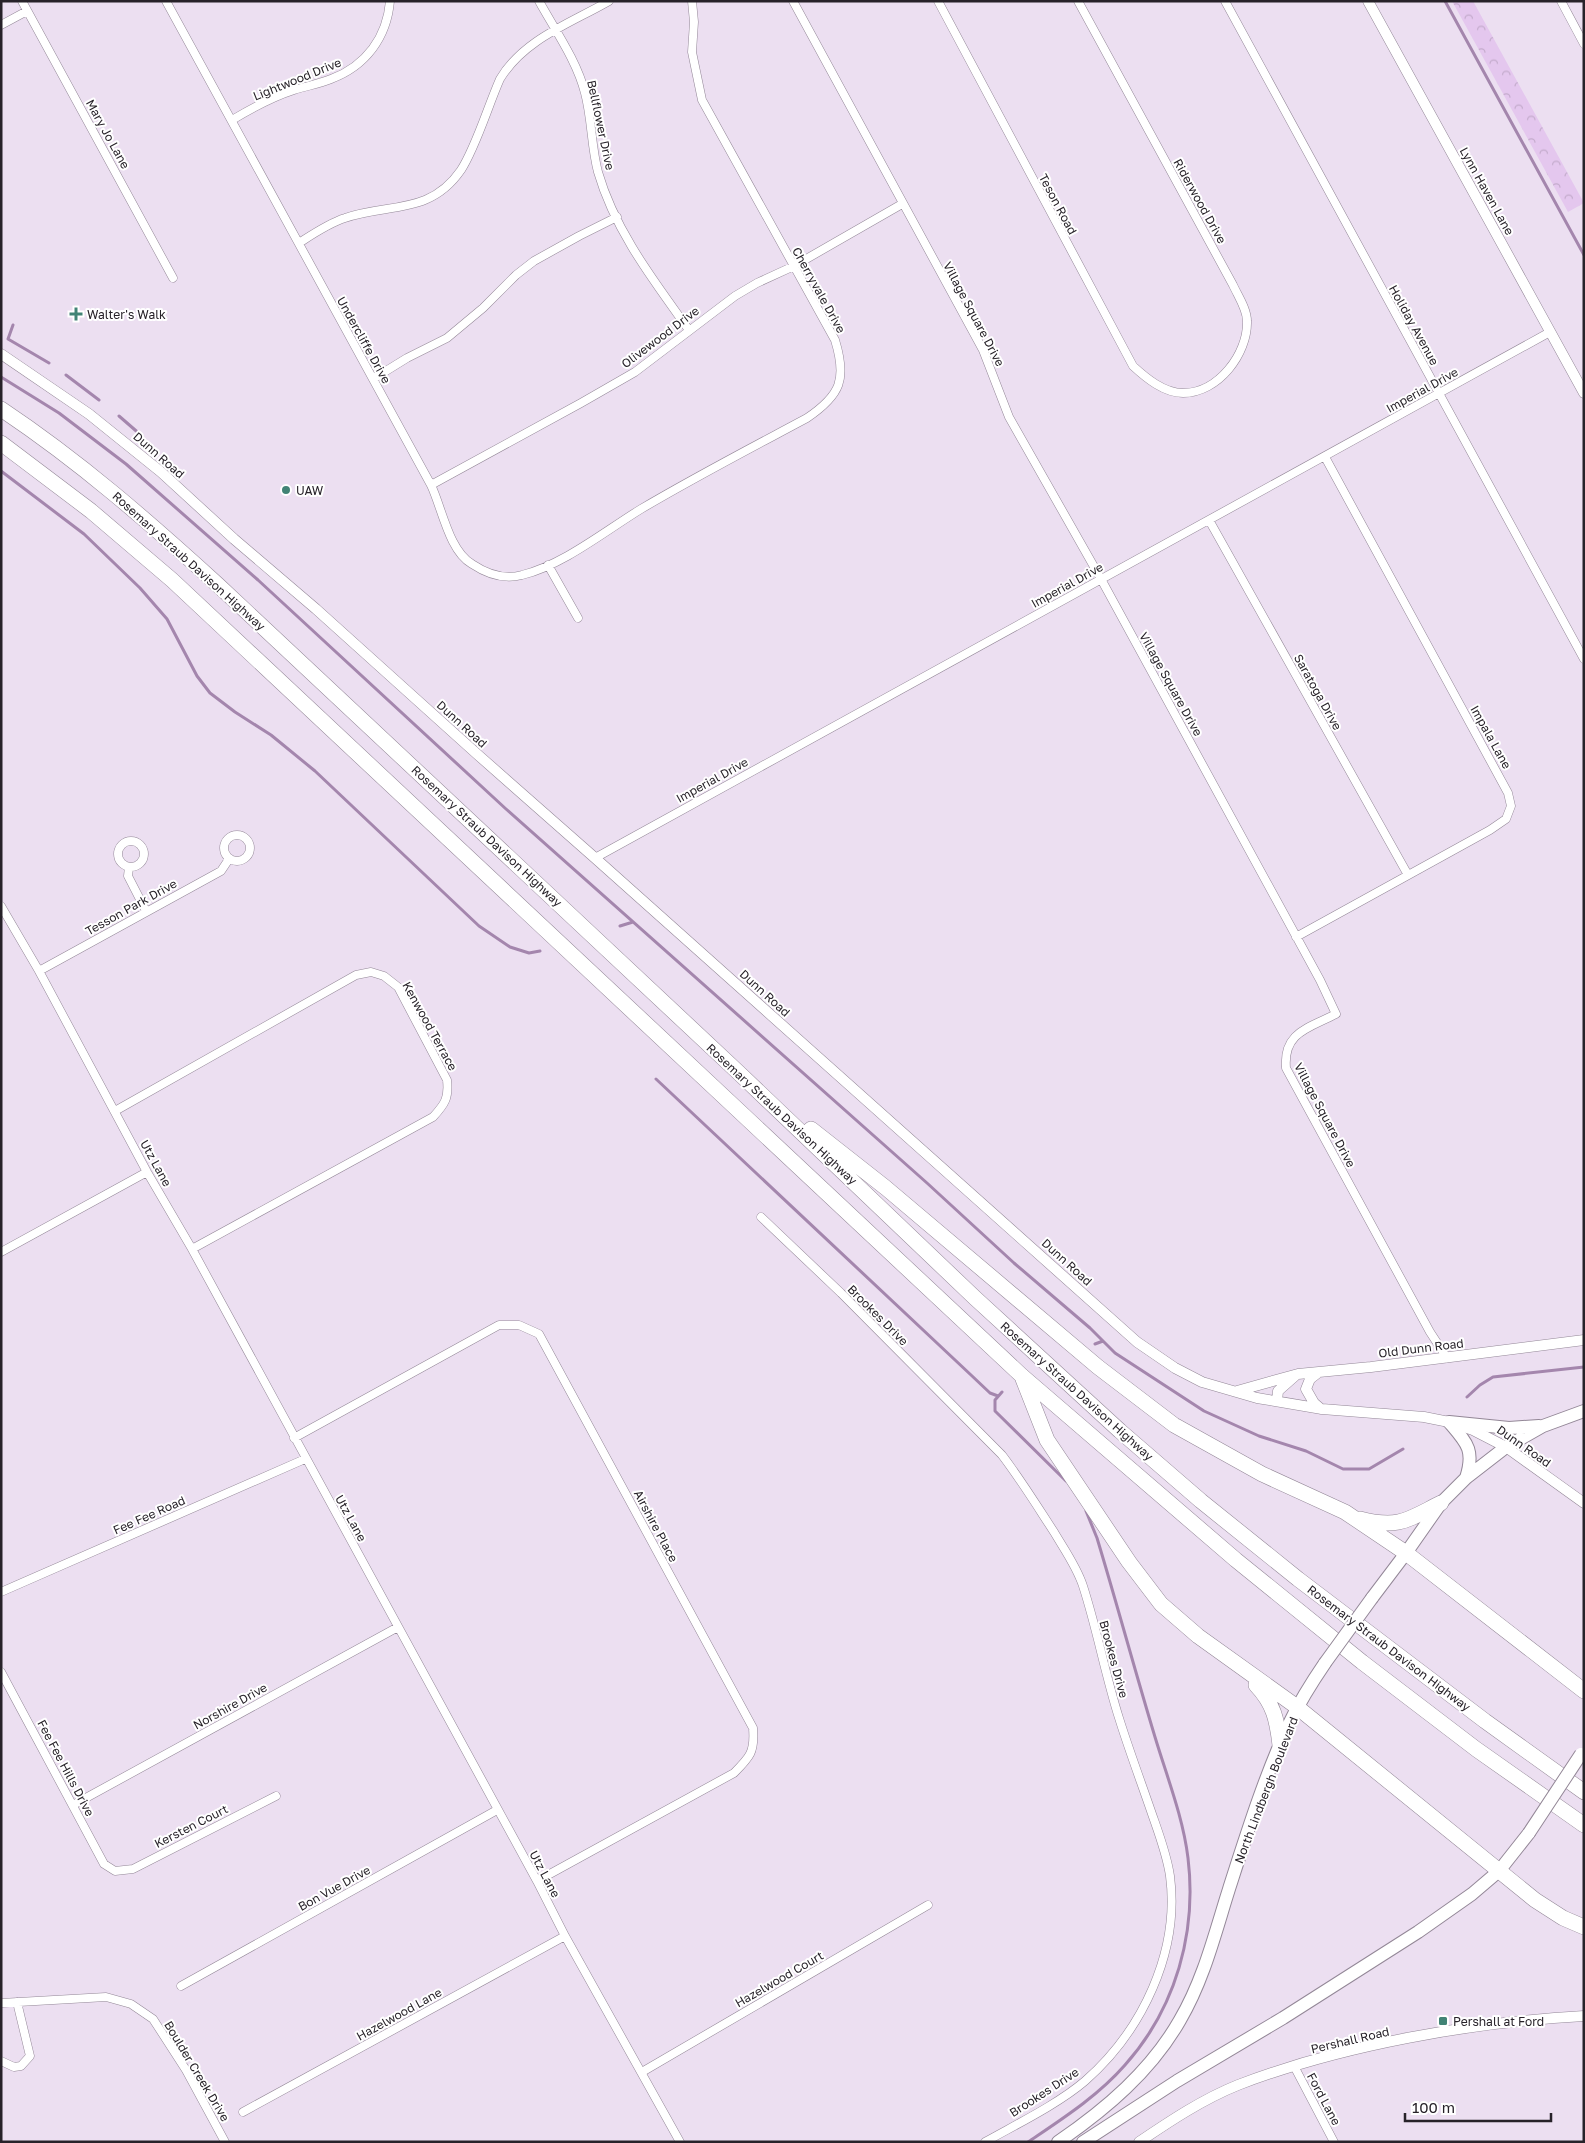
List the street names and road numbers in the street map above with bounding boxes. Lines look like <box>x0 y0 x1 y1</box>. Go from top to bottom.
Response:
street label: Lightwood Drive <box>251 54 343 104</box>
street label: Bellflower Drive <box>584 79 618 171</box>
street label: Mary Jo Lane <box>83 97 133 171</box>
street label: Lynn Haven Lane <box>1457 145 1517 237</box>
street label: Riderwood Drive <box>1170 156 1230 246</box>
street label: Teson Road <box>1036 171 1080 237</box>
street label: Cherryvale Drive <box>789 244 849 336</box>
street label: Village Square Drive <box>940 259 1008 369</box>
street label: Holiday Avenue <box>1386 282 1442 368</box>
street label: Undercliffe Drive <box>334 294 394 386</box>
street label: Olivewood Drive <box>618 303 702 371</box>
street label: Imperial Drive <box>1383 364 1461 416</box>
street label: Dunn Road <box>130 429 188 481</box>
street label: Rosemary Straub Davison Highway <box>109 488 269 634</box>
street label: Imperial Drive <box>1028 559 1106 611</box>
street label: Village Square Drive <box>1136 629 1206 739</box>
street label: Saratoga Drive <box>1291 651 1345 733</box>
street label: Dunn Road <box>434 697 490 751</box>
street label: Impala Lane <box>1467 703 1515 771</box>
street label: Imperial Drive <box>673 754 751 806</box>
street label: Rosemary Straub Davison Highway <box>409 762 566 910</box>
street label: Tesson Park Drive <box>83 876 179 938</box>
street label: Dunn Road <box>737 966 793 1020</box>
street label: Kenwood Terrace <box>399 979 461 1073</box>
street label: Rosemary Straub Davison Highway <box>704 1040 861 1188</box>
street label: Village Square Drive <box>1291 1060 1359 1170</box>
street label: Utz Lane <box>137 1137 175 1189</box>
street label: Dunn Road <box>1039 1235 1095 1289</box>
street label: Brookes Drive <box>845 1282 911 1348</box>
street label: Rosemary Straub Davison Highway <box>997 1318 1157 1464</box>
street label: Old Dunn Road <box>1377 1335 1465 1361</box>
street label: Dunn Road <box>1494 1422 1554 1470</box>
street label: Airshire Place <box>631 1487 681 1565</box>
street label: Fee Fee Road <box>111 1492 187 1538</box>
street label: Utz Lane <box>332 1492 370 1544</box>
street label: Rosemary Straub Davison Highway <box>1304 1582 1474 1714</box>
street label: Brookes Drive <box>1096 1619 1132 1699</box>
street label: Norshire Drive <box>190 1679 270 1732</box>
street label: North Lindbergh Boulevard <box>1231 1715 1301 1865</box>
street label: Fee Fee Hills Drive <box>34 1717 98 1819</box>
street label: Kersten Court <box>152 1801 230 1851</box>
street label: Utz Lane <box>526 1848 564 1900</box>
street label: Bon Vue Drive <box>295 1862 373 1914</box>
street label: Hazelwood Court <box>732 1948 826 2010</box>
street label: Hazelwood Lane <box>354 1984 444 2044</box>
street label: Boulder Creek Drive <box>161 2018 233 2124</box>
street label: Pershall Road <box>1309 2024 1391 2056</box>
street label: Brookes Drive <box>1007 2064 1081 2120</box>
street label: Ford Lane <box>1304 2070 1344 2128</box>

